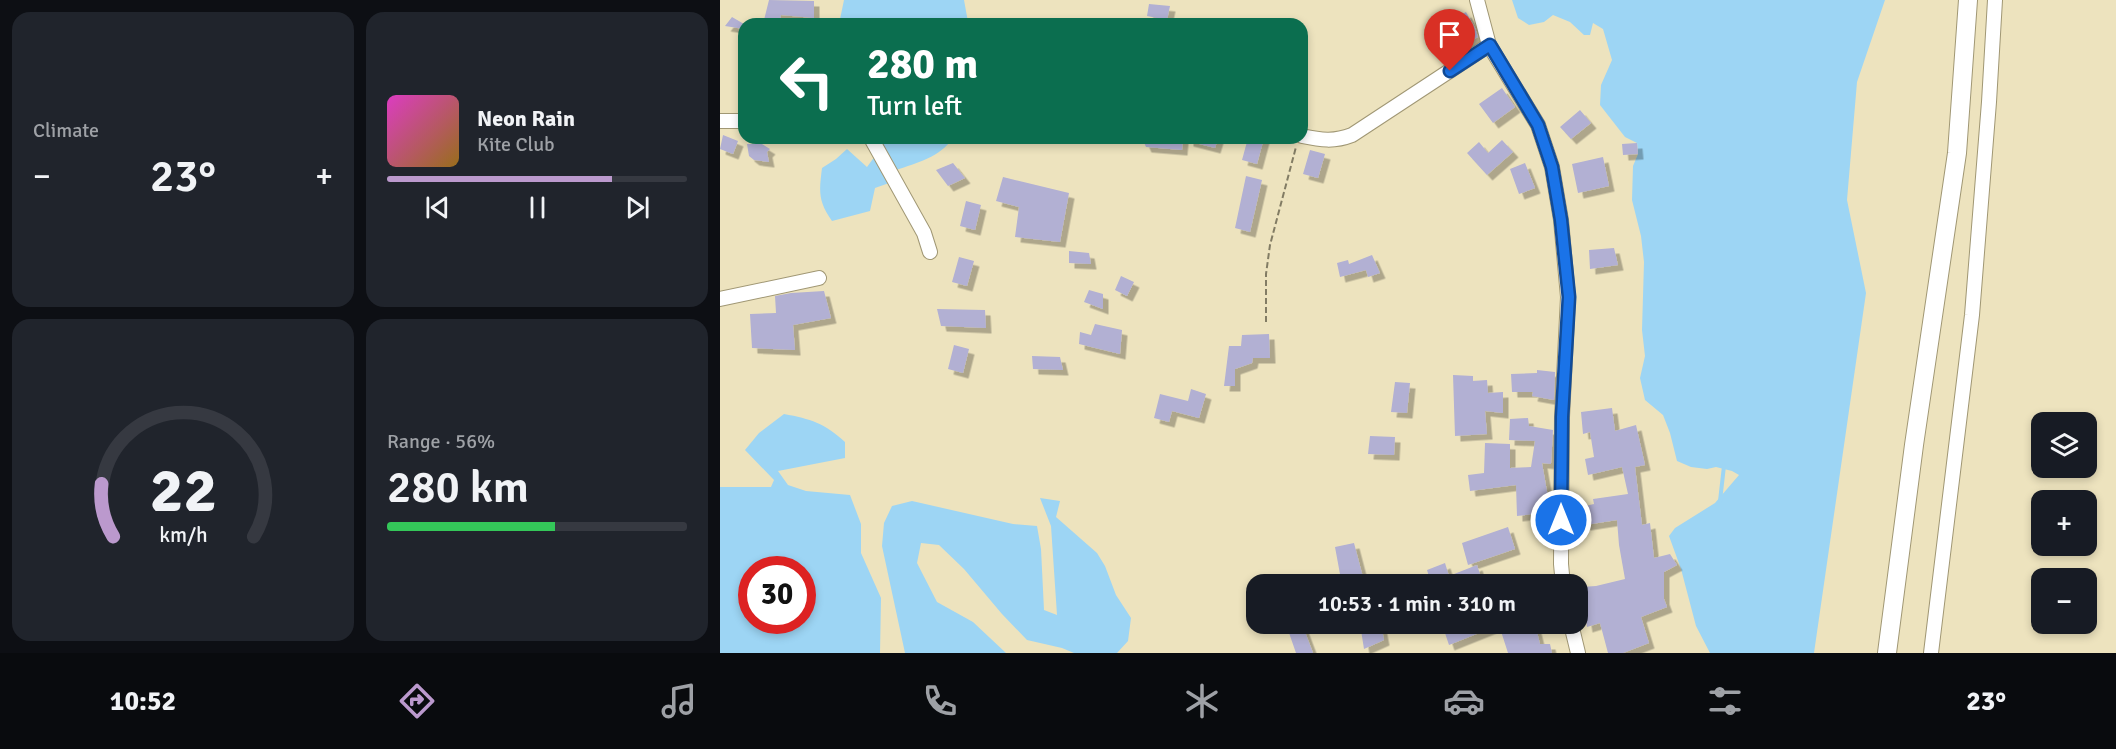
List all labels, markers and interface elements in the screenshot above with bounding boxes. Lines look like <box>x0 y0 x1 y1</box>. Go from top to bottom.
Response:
pin <box>1424 9 1475 71</box>
icon: arrive <box>1433 18 1466 51</box>
text: 280 m <box>867 39 978 90</box>
icon: left <box>768 42 846 120</box>
text: Turn left <box>867 90 962 123</box>
text: Neon Rain <box>477 105 575 132</box>
text: Climate <box>33 118 99 143</box>
text: Kite Club <box>477 132 555 157</box>
text: 23° <box>150 149 216 204</box>
text: − <box>33 156 51 197</box>
text: + <box>315 156 333 197</box>
icon: previous <box>421 191 454 224</box>
icon: pause <box>521 191 554 224</box>
icon: next <box>621 191 654 224</box>
map controls <box>2031 412 2097 634</box>
button: layers <box>2031 412 2097 478</box>
text: Range · 56% <box>387 429 495 454</box>
text: 22 <box>149 452 217 529</box>
text: 280 km <box>387 460 529 515</box>
position arrow <box>1529 488 1593 552</box>
button: + <box>2031 490 2097 556</box>
text: km/h <box>159 522 207 548</box>
speed limit sign: 30 <box>738 556 816 634</box>
button: − <box>2031 568 2097 634</box>
text: 10:53 · 1 min · 310 m <box>1318 590 1516 617</box>
icon: directions <box>396 680 438 722</box>
icon: music <box>658 680 700 722</box>
icon: phone <box>919 680 961 722</box>
icon: climate <box>1181 680 1223 722</box>
icon: car <box>1443 680 1485 722</box>
icon: filters <box>1704 680 1746 722</box>
text: 10:52 <box>110 685 176 718</box>
text: 23° <box>1966 685 2006 718</box>

